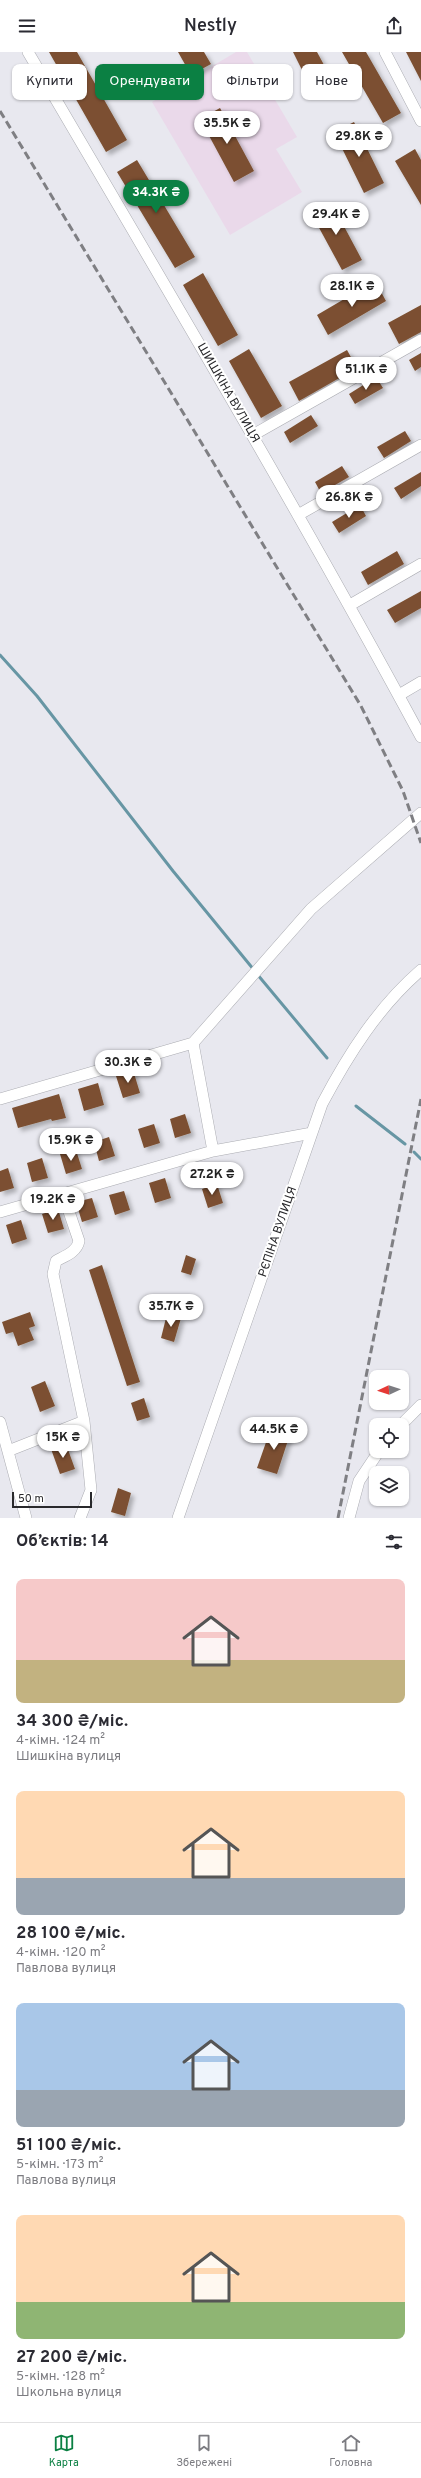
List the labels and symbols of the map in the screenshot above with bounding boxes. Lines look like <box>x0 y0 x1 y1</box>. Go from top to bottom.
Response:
pin: 35.5K ₴ <box>190 111 264 145</box>
pin: 29.8K ₴ <box>322 124 396 158</box>
pin: 34.3K ₴ <box>119 180 193 214</box>
pin: 29.4K ₴ <box>299 202 373 236</box>
pin: 28.1K ₴ <box>315 274 389 308</box>
street label: ШИШКІНА ВУЛИЦЯ <box>193 340 263 446</box>
pin: 51.1K ₴ <box>329 357 403 391</box>
pin: 26.8K ₴ <box>312 485 386 519</box>
pin: 30.3K ₴ <box>91 1050 165 1084</box>
pin: 15.9K ₴ <box>34 1128 108 1162</box>
pin: 27.2K ₴ <box>175 1162 249 1196</box>
street label: РЄПІНА ВУЛИЦЯ <box>255 1185 301 1279</box>
pin: 19.2K ₴ <box>16 1187 90 1221</box>
pin: 35.7K ₴ <box>134 1294 208 1328</box>
north arrow <box>369 1370 409 1410</box>
pin: 44.5K ₴ <box>237 1417 311 1451</box>
pin: 15K ₴ <box>35 1425 91 1459</box>
scale bar <box>12 1490 92 1509</box>

